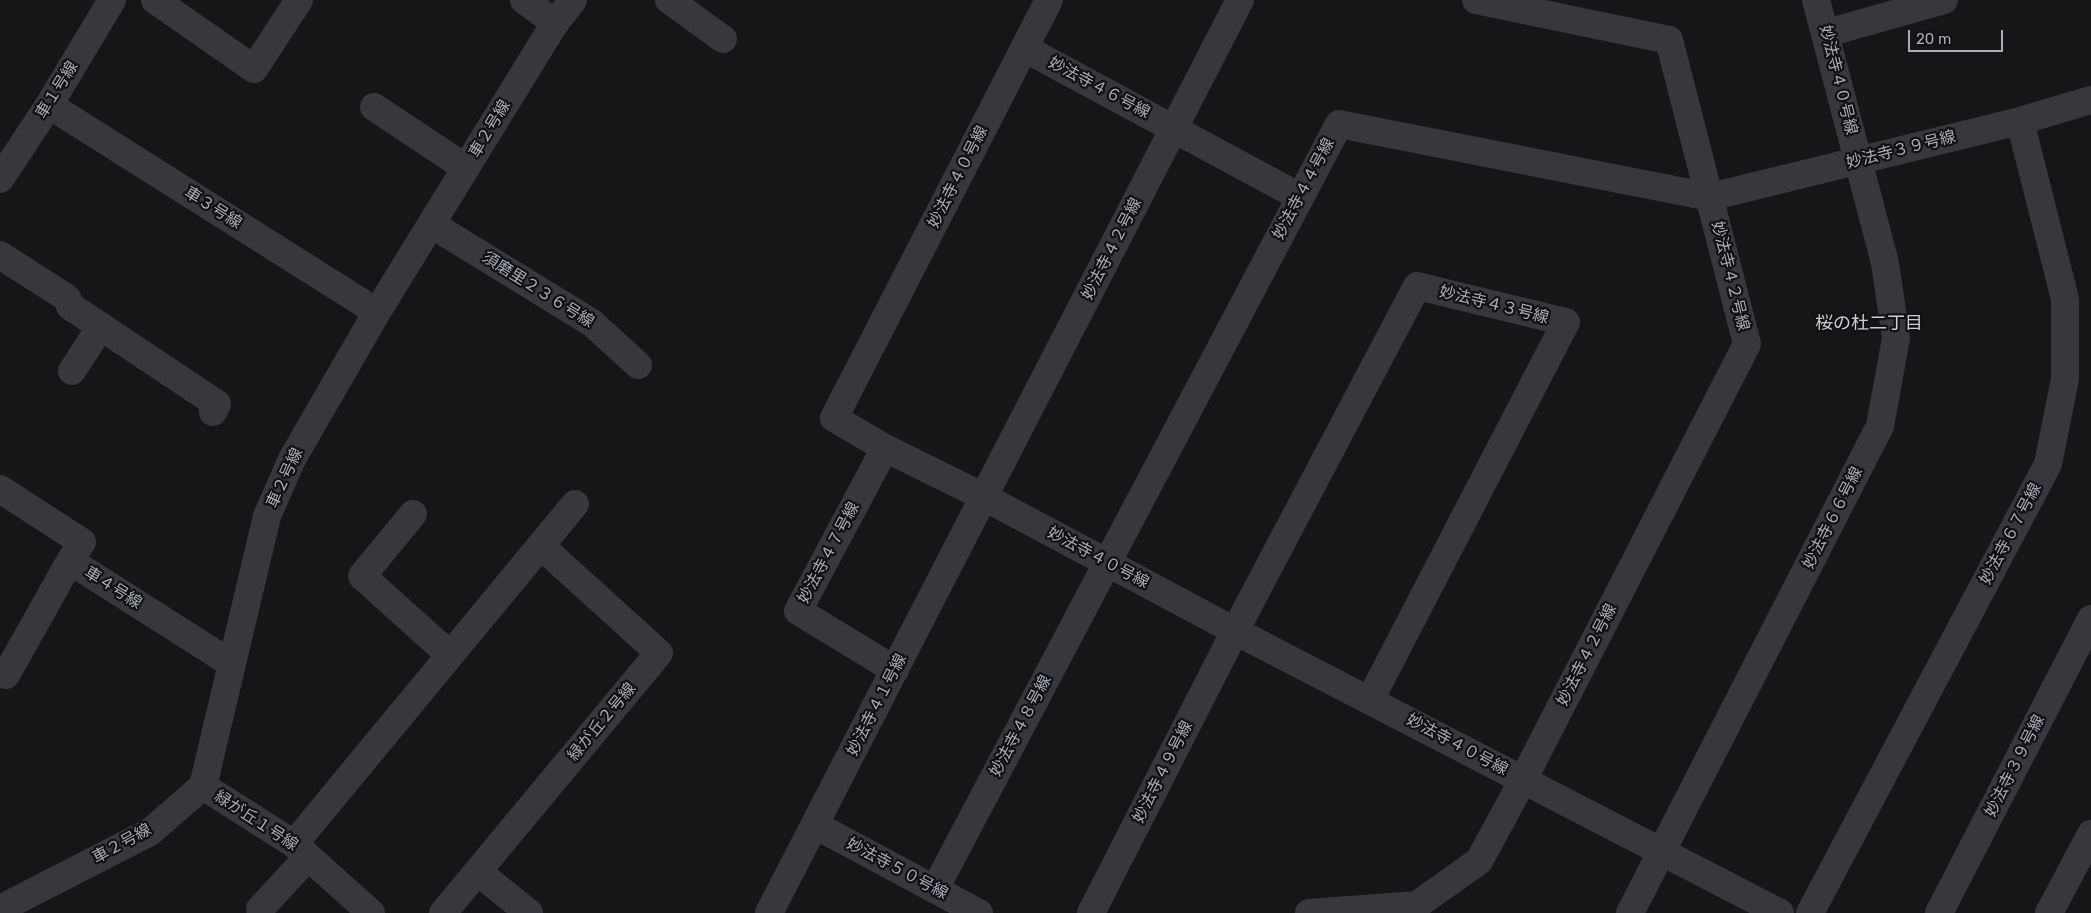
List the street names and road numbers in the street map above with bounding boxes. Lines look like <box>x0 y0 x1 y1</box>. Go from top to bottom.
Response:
street label: 妙法寺４０号線 <box>1815 23 1861 137</box>
street label: 妙法寺４６号線 <box>1045 53 1153 123</box>
street label: 車１号線 <box>32 58 82 122</box>
street label: 車２号線 <box>465 97 515 161</box>
street label: 妙法寺４０号線 <box>924 123 992 231</box>
street label: 妙法寺３９号線 <box>1844 127 1958 173</box>
street label: 妙法寺４４号線 <box>1269 135 1339 243</box>
street label: 車３号線 <box>181 183 245 233</box>
street label: 妙法寺４２号線 <box>1078 195 1146 303</box>
street label: 妙法寺４２号線 <box>1707 219 1753 333</box>
street label: 須磨里２３６号線 <box>479 248 597 332</box>
street label: 妙法寺４３号線 <box>1437 282 1551 328</box>
street label: 車２号線 <box>263 445 307 511</box>
street label: 妙法寺６６号線 <box>1799 464 1867 572</box>
street label: 妙法寺６７号線 <box>1976 480 2046 588</box>
street label: 妙法寺４７号線 <box>794 499 864 607</box>
street label: 妙法寺４０号線 <box>1044 523 1152 593</box>
street label: 車４号線 <box>81 563 145 613</box>
street label: 妙法寺４２号線 <box>1553 601 1621 709</box>
street label: 妙法寺４１号線 <box>843 651 911 759</box>
street label: 妙法寺４８号線 <box>986 672 1056 780</box>
street label: 緑が丘２号線 <box>564 679 640 765</box>
street label: 妙法寺４０号線 <box>1403 710 1511 780</box>
street label: 妙法寺３９号線 <box>1981 712 2049 820</box>
street label: 妙法寺４９号線 <box>1129 718 1197 826</box>
street label: 緑が丘１号線 <box>211 787 301 855</box>
street label: 車２号線 <box>89 820 155 868</box>
street label: 妙法寺５０号線 <box>843 834 951 904</box>

